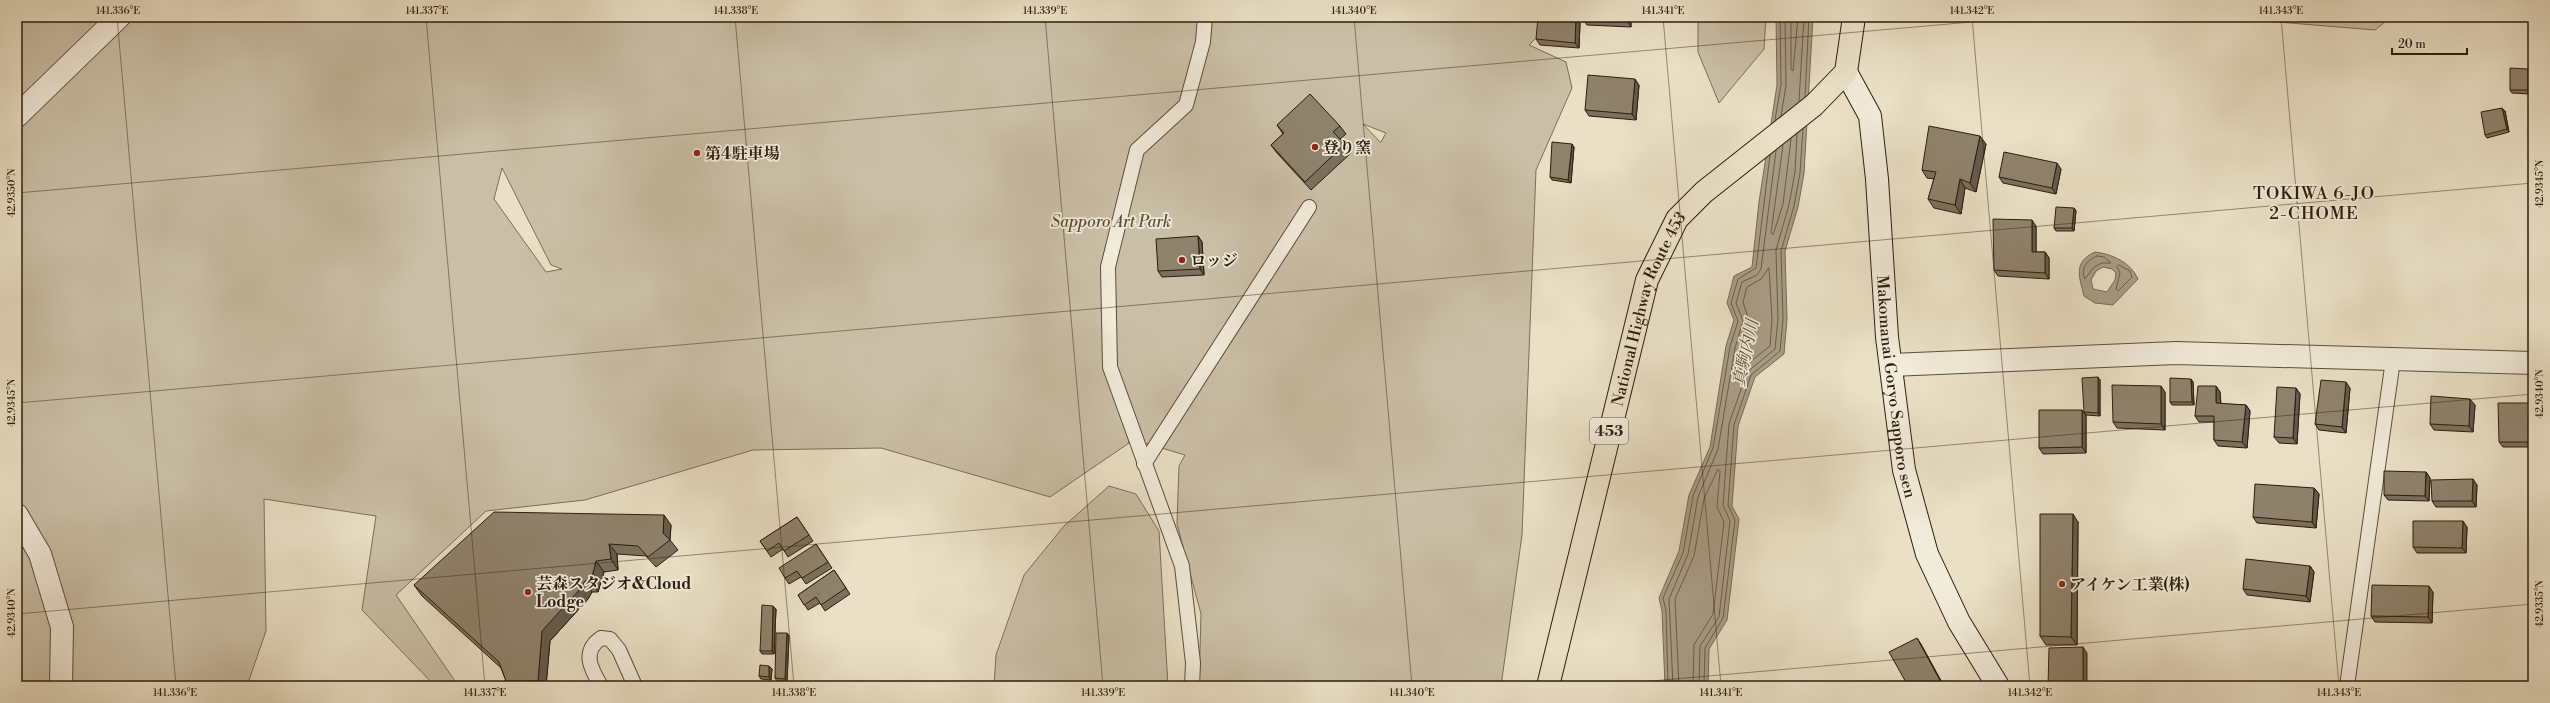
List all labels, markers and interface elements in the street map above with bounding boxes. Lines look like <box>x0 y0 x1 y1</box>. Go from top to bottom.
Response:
text: 141.336°E <box>96 5 140 17</box>
text: 141.337°E <box>405 5 449 17</box>
text: 141.338°E <box>714 5 758 17</box>
text: 141.339°E <box>1023 5 1067 17</box>
text: 141.340°E <box>1331 5 1377 17</box>
text: 141.341°E <box>1641 5 1685 17</box>
text: 141.342°E <box>1950 5 1994 17</box>
text: 141.343°E <box>2259 5 2303 17</box>
scale bar <box>2392 30 2467 56</box>
text: 20 m <box>2398 37 2426 52</box>
place label: 登り窯 <box>1323 138 1371 158</box>
marker: 登り窯 <box>1310 142 1320 152</box>
place label: 第4駐車場 <box>705 144 780 164</box>
marker: 第4駐車場 <box>692 148 702 158</box>
text: 42.9345°N <box>2534 159 2546 208</box>
text: 42.9350°N <box>6 168 18 217</box>
district label: TOKIWA 6-JO 2-CHOME <box>2253 183 2375 225</box>
street label: National Highway Route 453 <box>1608 207 1690 408</box>
park label: Sapporo Art Park <box>1051 212 1171 232</box>
place label: ロッジ <box>1190 251 1238 271</box>
marker: ロッジ <box>1177 255 1187 265</box>
street label: Makomanai Goryo Sapporo sen <box>1872 275 1920 501</box>
water label: 真駒内川 <box>1728 316 1764 389</box>
text: 42.9340°N <box>2534 369 2546 419</box>
text: 42.9345°N <box>6 378 18 427</box>
road number: 453 <box>1590 418 1628 444</box>
place label: 芸森スタジオ&Cloud Lodge <box>536 574 691 612</box>
place label: アイケン工業(株) <box>2070 575 2189 595</box>
marker: アイケン工業(株) <box>2057 579 2067 589</box>
text: 42.9335°N <box>2534 580 2546 628</box>
marker: 芸森スタジオ&Cloud Lodge <box>523 587 533 597</box>
text: 42.9340°N <box>6 588 18 638</box>
text: 141.336°E <box>153 687 197 699</box>
text: 141.337°E <box>463 687 507 699</box>
text: 141.338°E <box>772 687 816 699</box>
text: 141.339°E <box>1081 687 1125 699</box>
text: 141.340°E <box>1389 687 1435 699</box>
text: 141.341°E <box>1699 687 1743 699</box>
text: 141.342°E <box>2008 687 2052 699</box>
text: 141.343°E <box>2317 687 2361 699</box>

